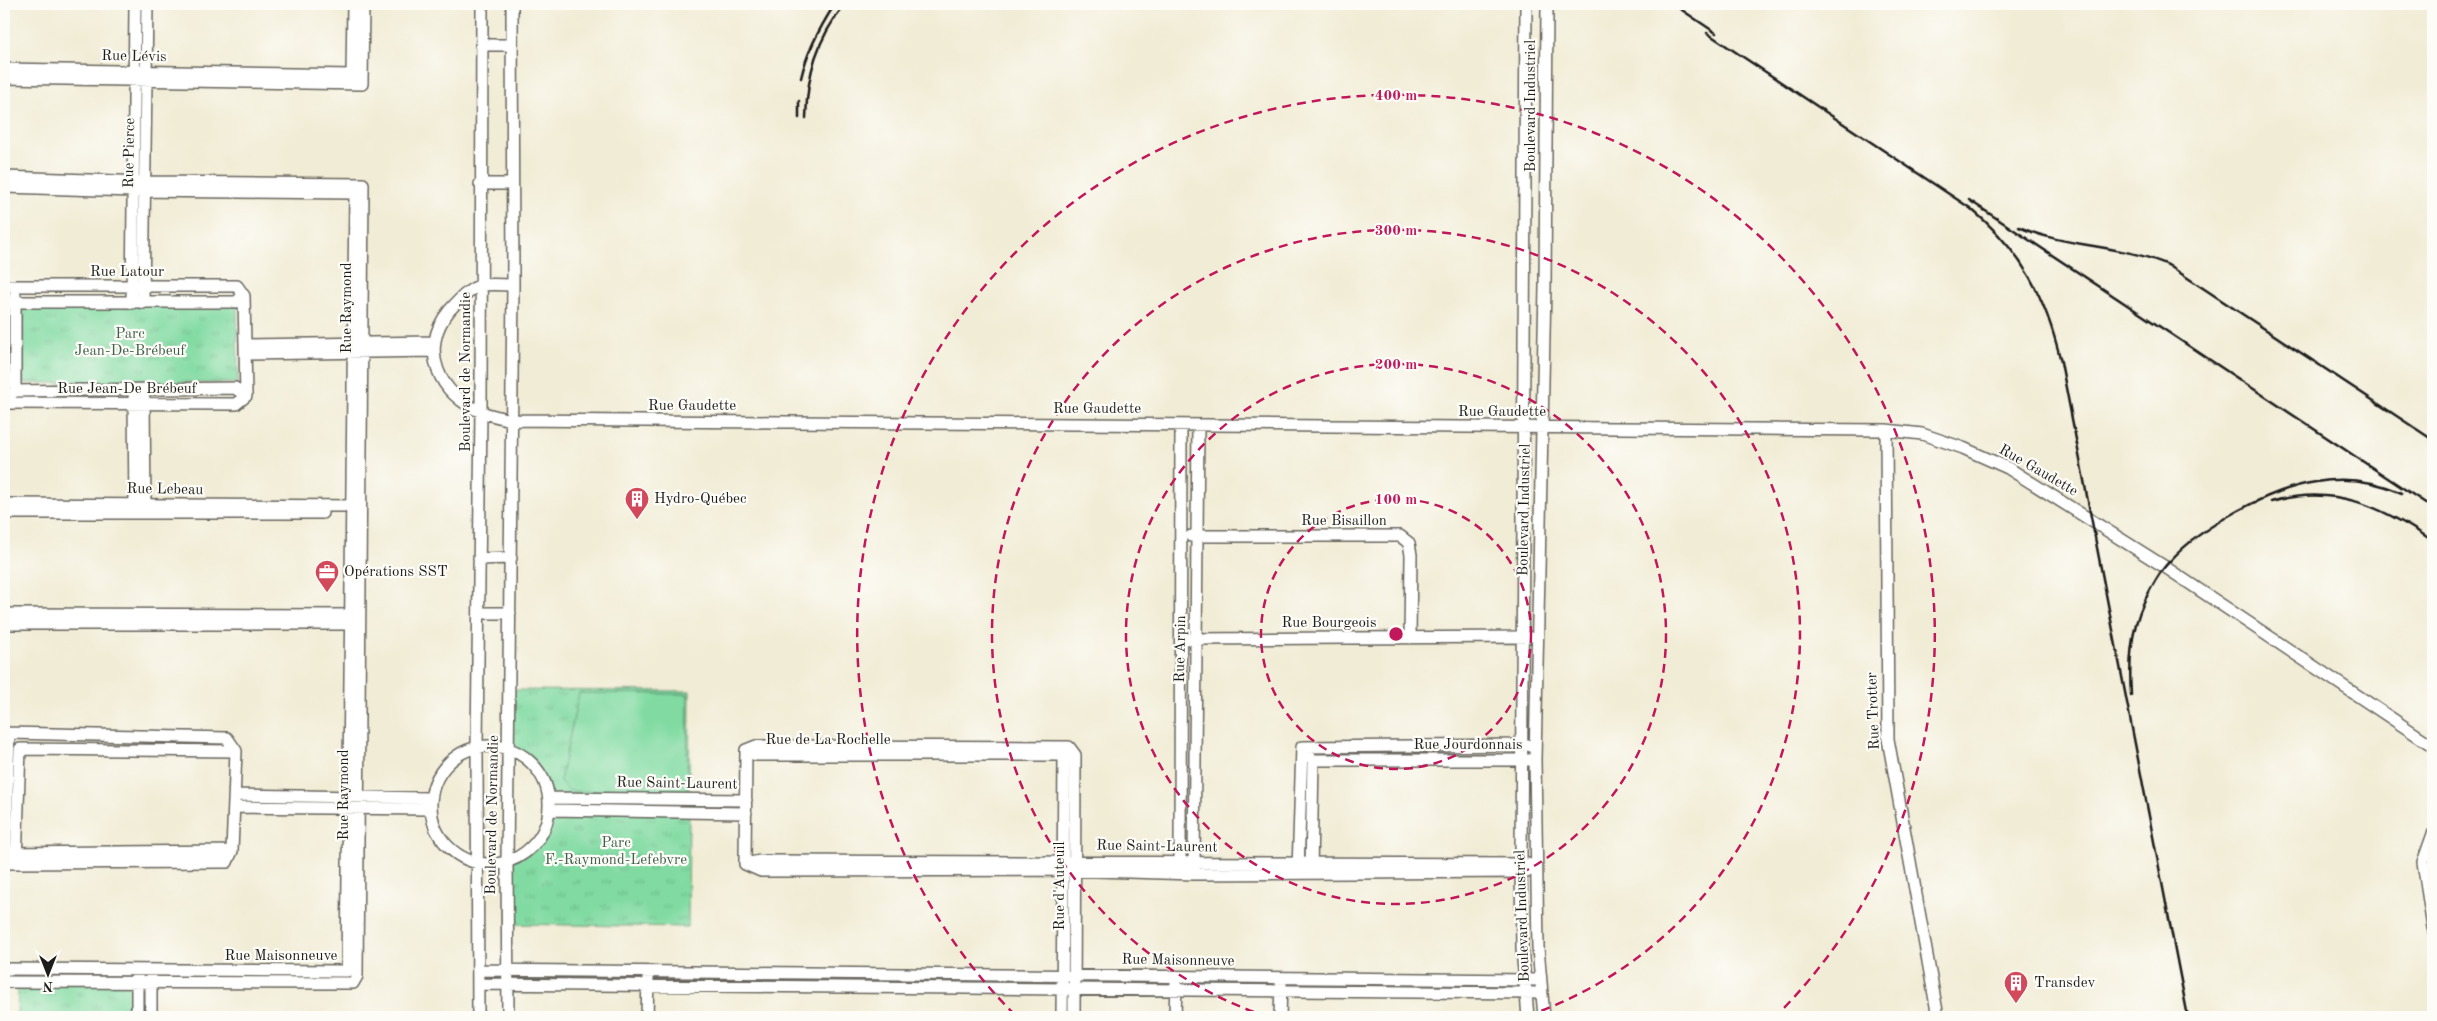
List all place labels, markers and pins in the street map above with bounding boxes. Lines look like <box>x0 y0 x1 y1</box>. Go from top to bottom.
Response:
building icon: Hydro-Québec <box>624 486 650 520</box>
place label: Hydro-Québec <box>654 492 747 507</box>
office icon: Opérations SST <box>314 559 340 593</box>
place label: Opérations SST <box>344 565 448 580</box>
centre of rings <box>1387 625 1405 643</box>
building icon: Transdev <box>2003 970 2029 1004</box>
place label: Transdev <box>2034 976 2096 991</box>

